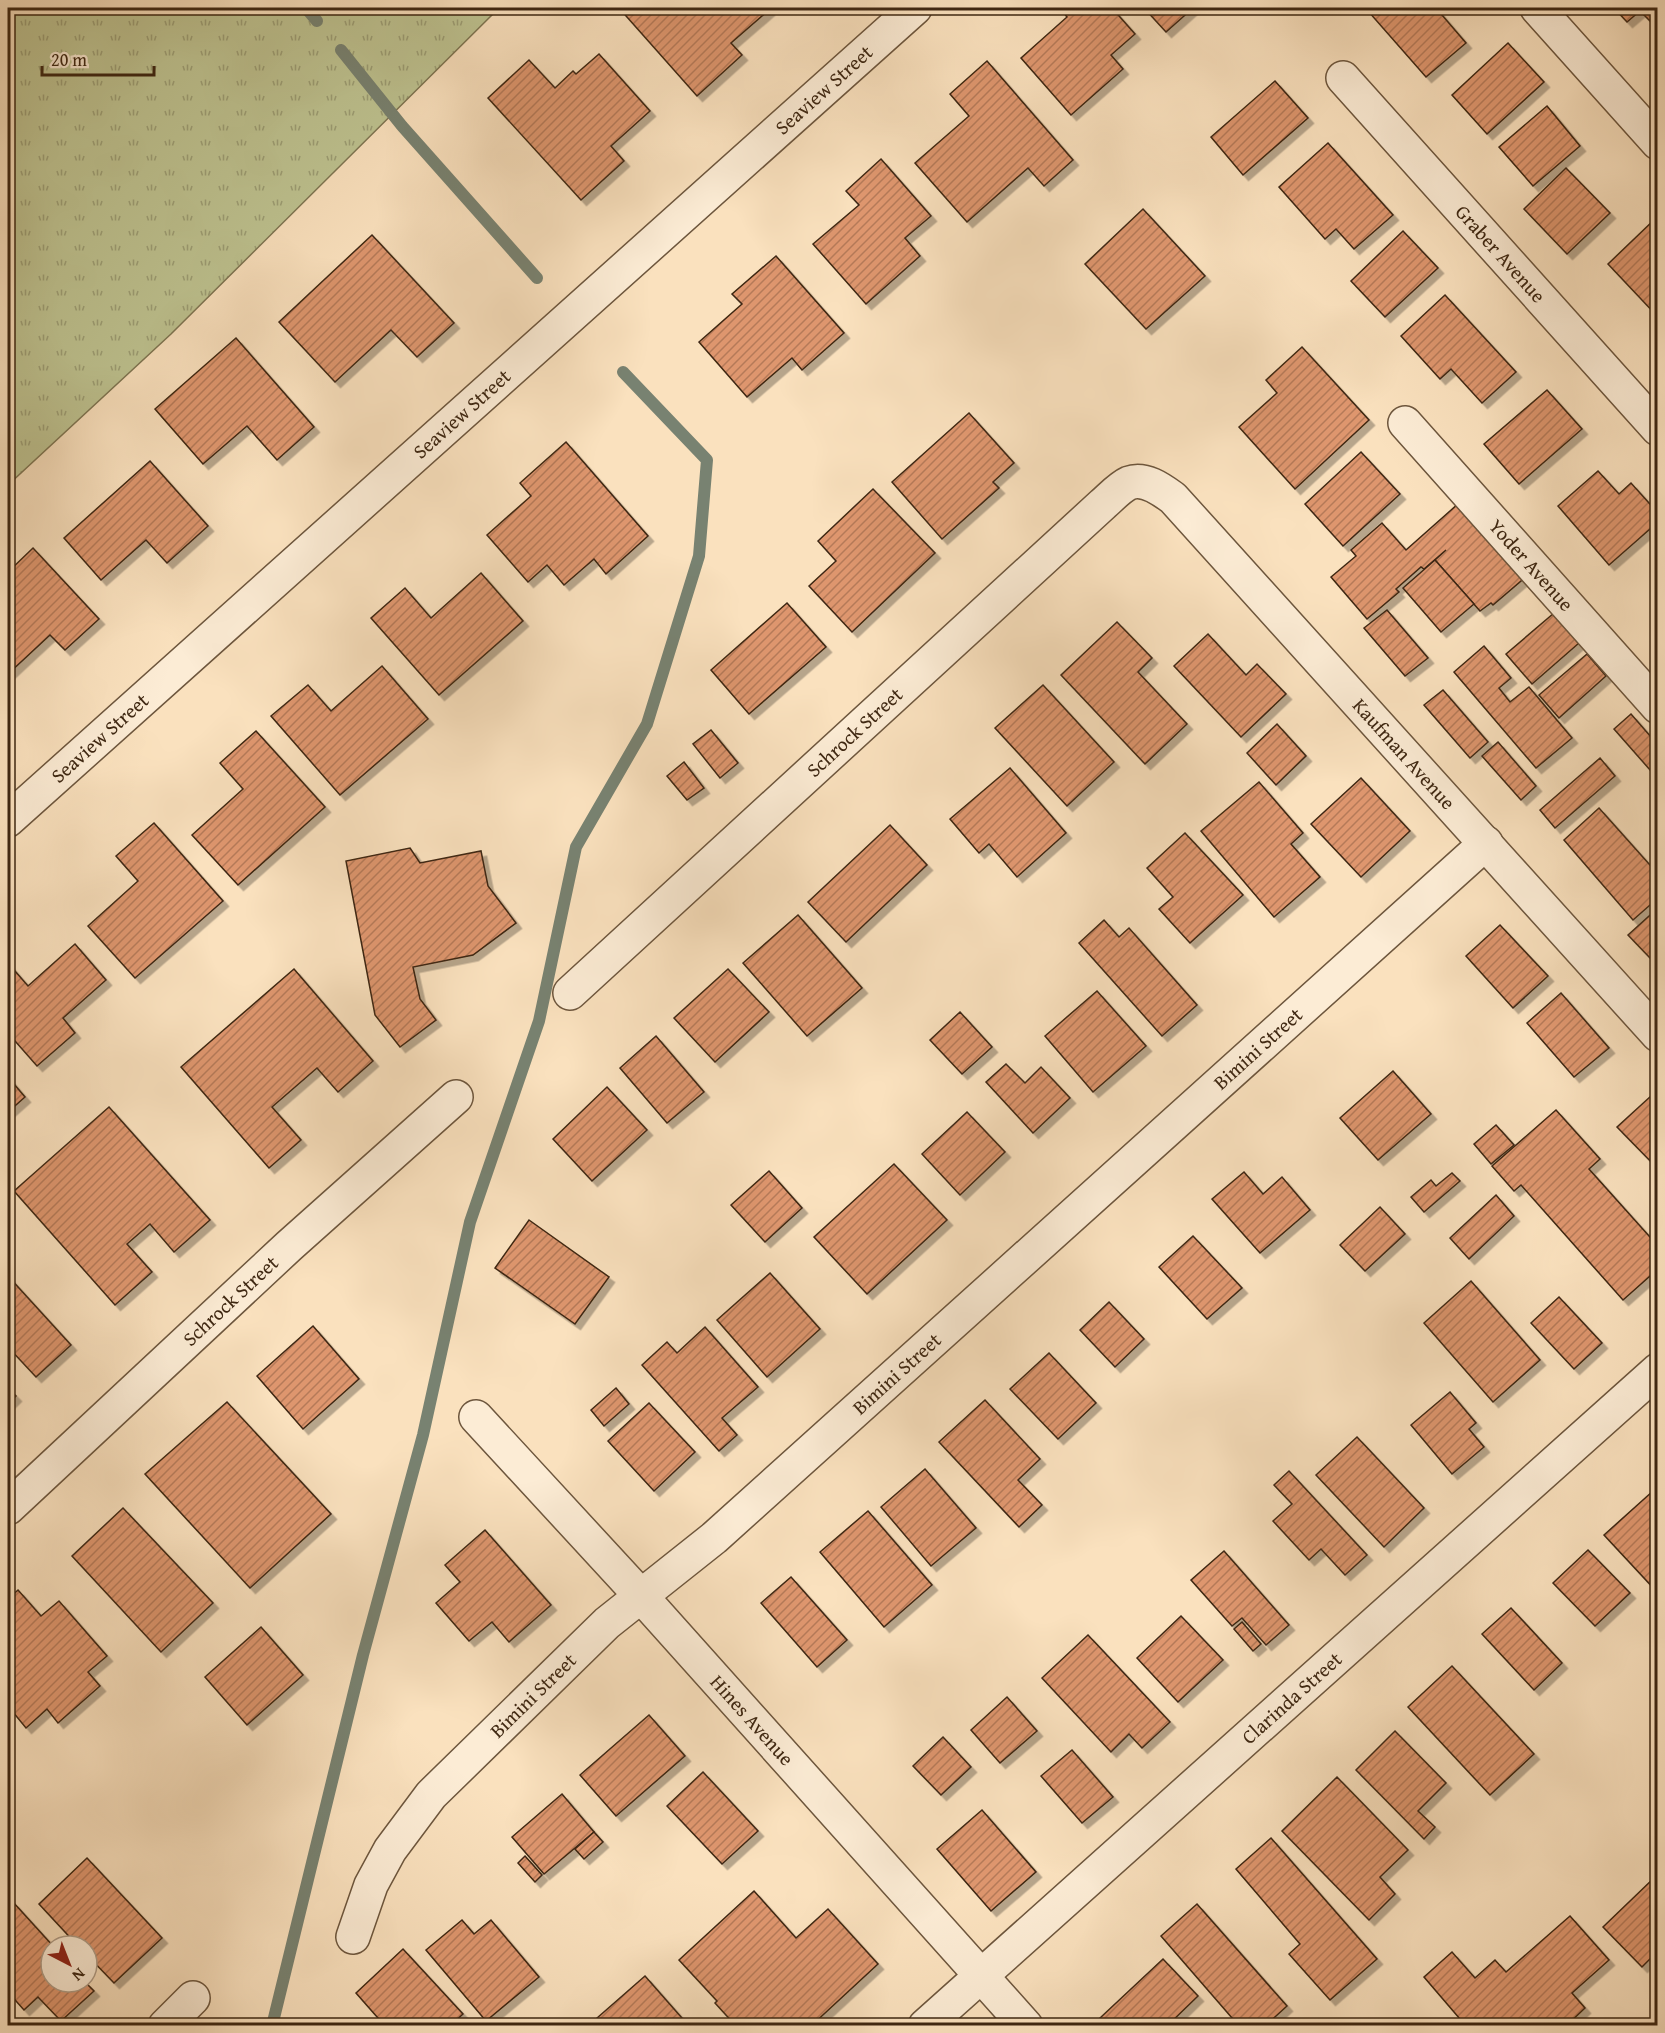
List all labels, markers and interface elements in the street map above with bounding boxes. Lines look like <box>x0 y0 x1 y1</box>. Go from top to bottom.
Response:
street label: Seaview Street <box>768 38 879 141</box>
scale bar <box>42 39 154 77</box>
text: 20 m <box>51 46 87 73</box>
street label: Graber Avenue <box>1449 198 1553 309</box>
street label: Seaview Street <box>406 362 517 465</box>
street label: Yoder Avenue <box>1483 512 1581 617</box>
street label: Schrock Street <box>800 680 909 783</box>
street label: Seaview Street <box>44 686 155 789</box>
street label: Kaufman Avenue <box>1346 691 1463 816</box>
street label: Bimini Street <box>1207 1000 1308 1096</box>
street label: Schrock Street <box>176 1248 284 1352</box>
street label: Bimini Street <box>845 1325 947 1421</box>
street label: Clarinda Street <box>1235 1645 1348 1750</box>
street label: Bimini Street <box>483 1646 582 1744</box>
street label: Hines Avenue <box>704 1668 801 1772</box>
north arrow <box>39 1934 99 1994</box>
text: N <box>67 1963 91 1988</box>

